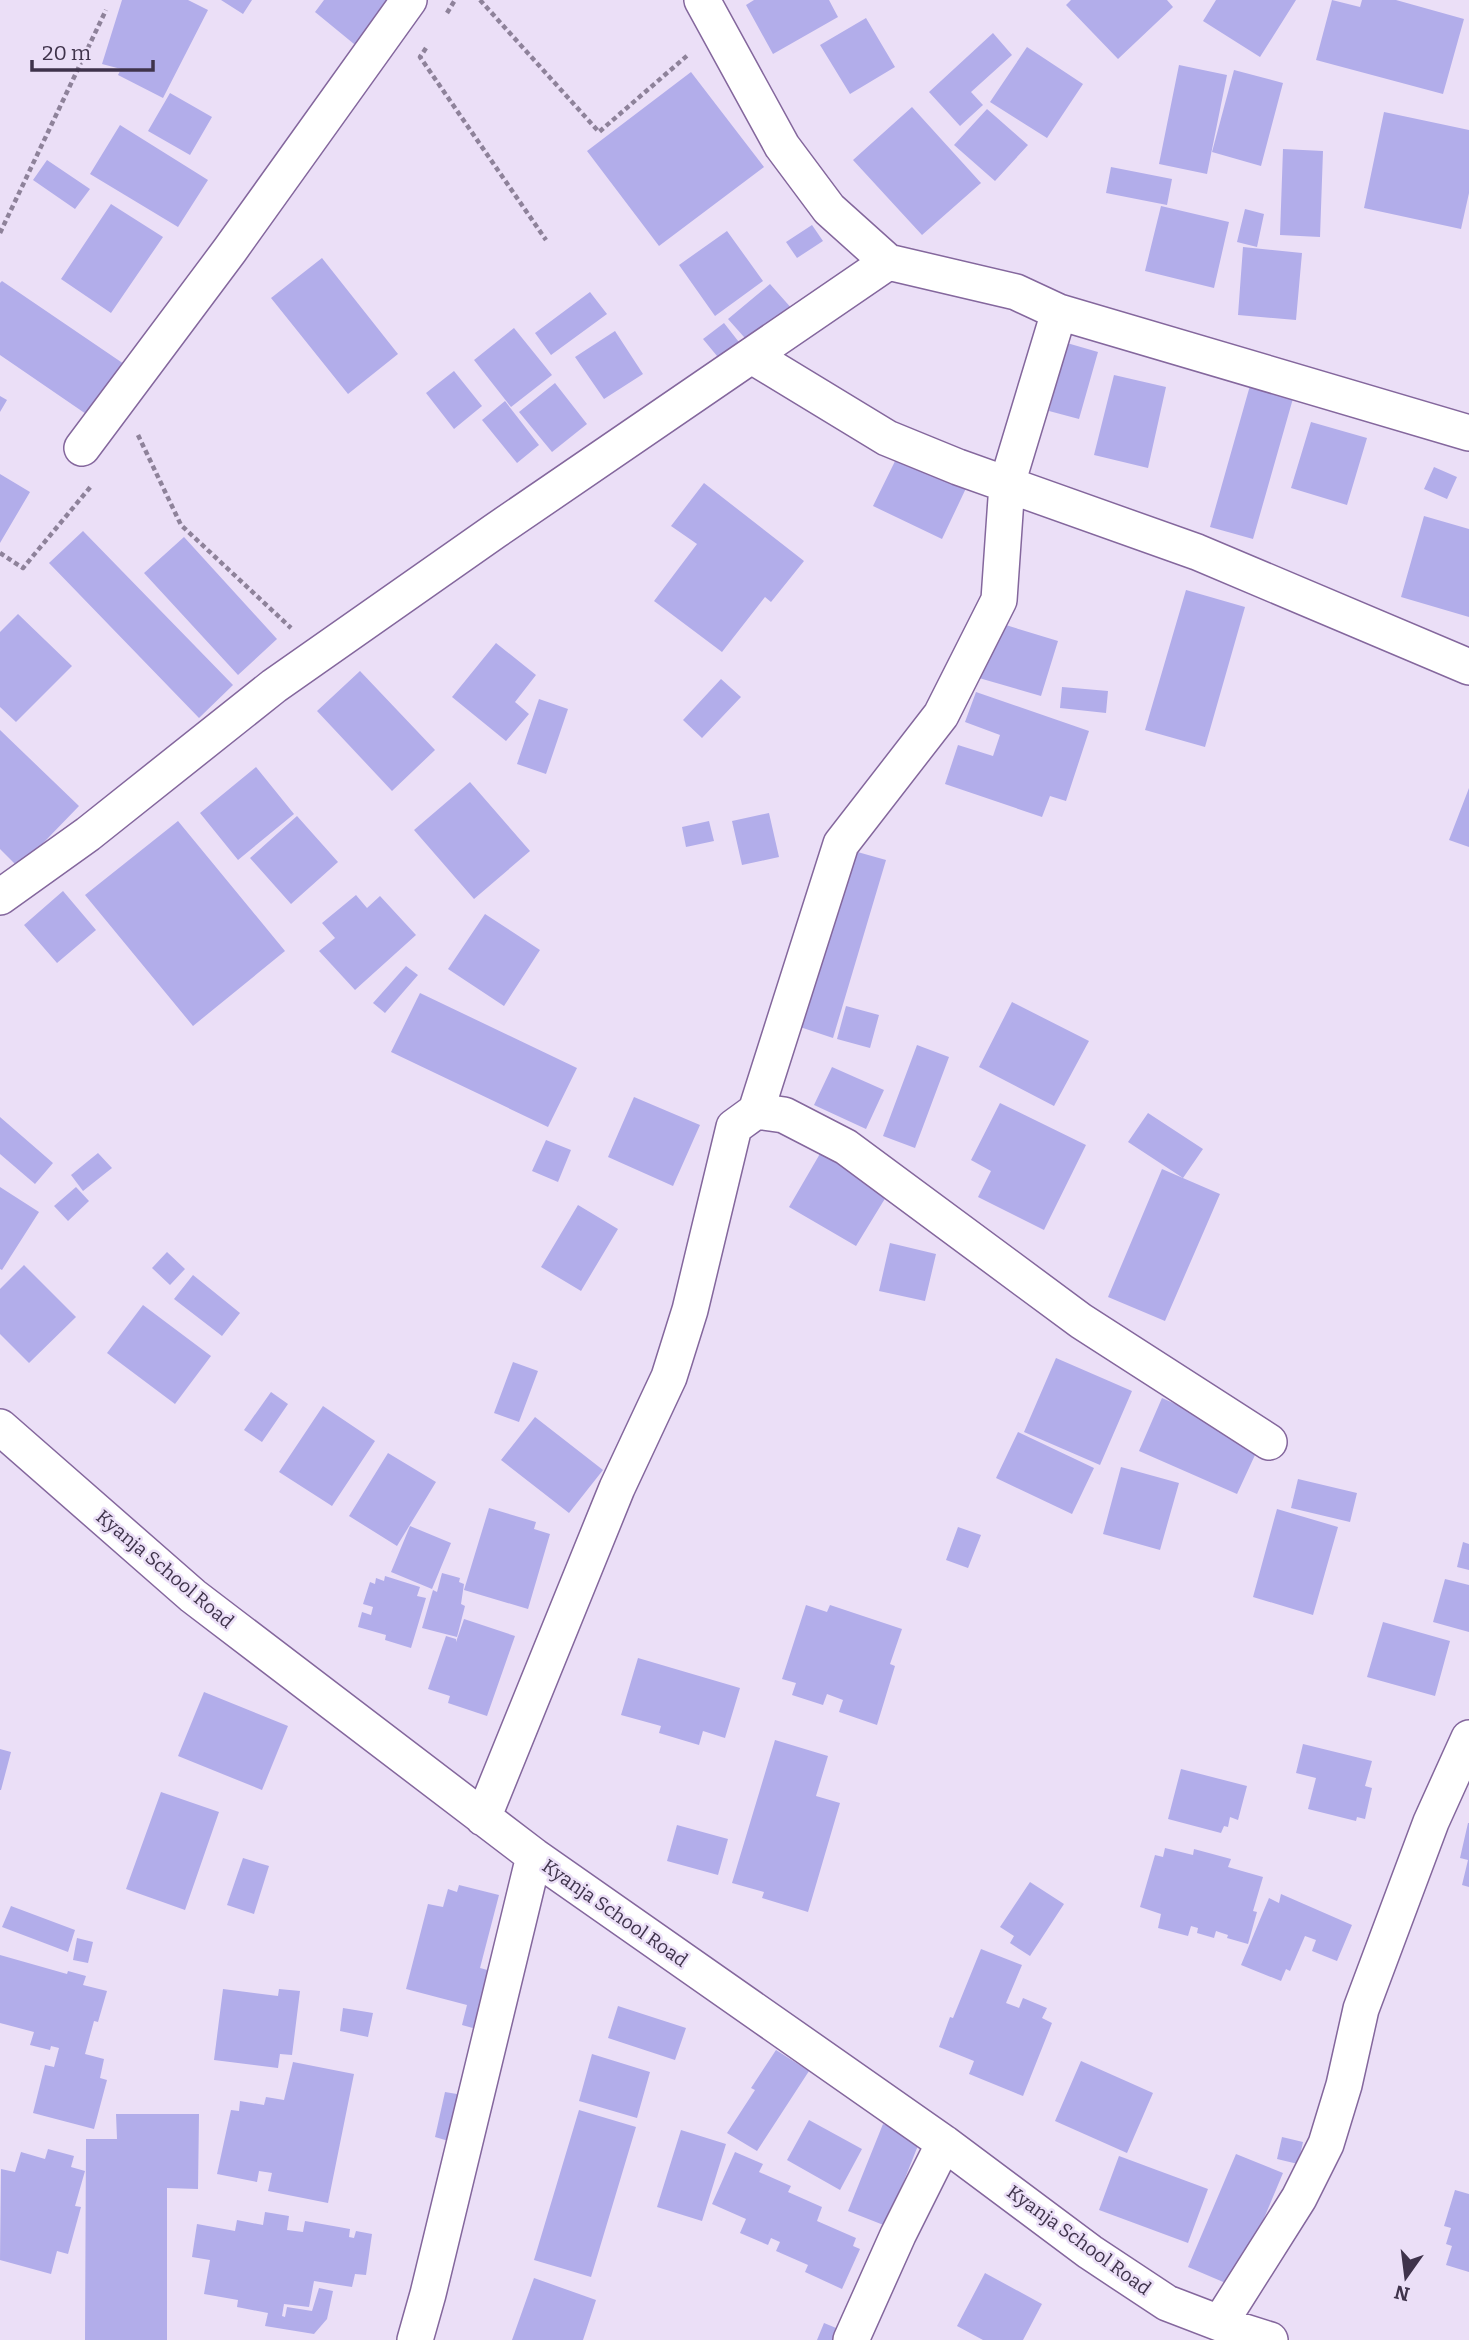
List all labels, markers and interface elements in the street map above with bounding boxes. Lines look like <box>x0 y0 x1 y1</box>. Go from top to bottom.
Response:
scale bar <box>32 28 152 72</box>
text: 20 m <box>42 40 91 66</box>
street label: Kyanja School Road <box>92 1505 238 1633</box>
street label: Kyanja School Road <box>538 1854 692 1972</box>
street label: Kyanja School Road <box>1003 2180 1155 2300</box>
north arrow <box>1371 2242 1441 2312</box>
text: N <box>1392 2280 1412 2306</box>

